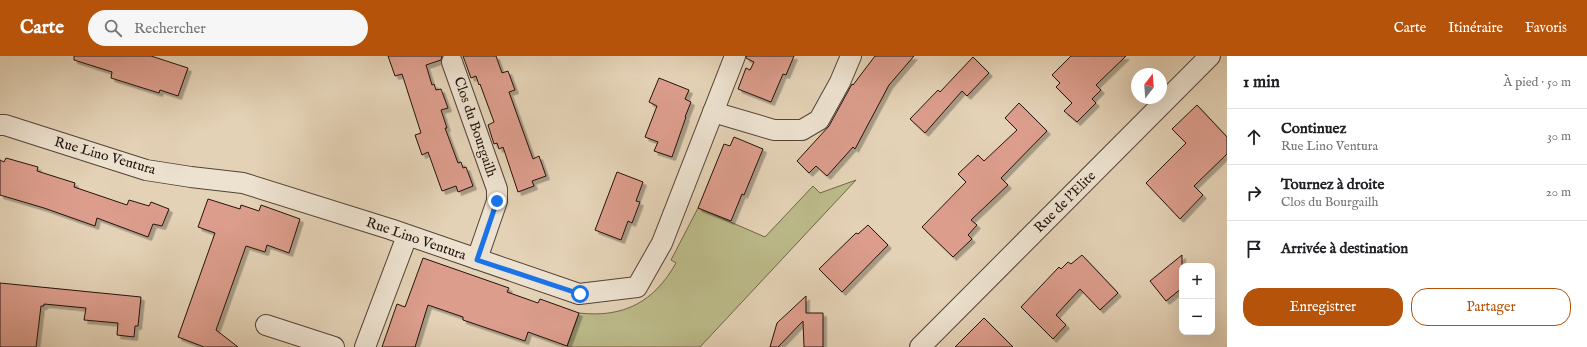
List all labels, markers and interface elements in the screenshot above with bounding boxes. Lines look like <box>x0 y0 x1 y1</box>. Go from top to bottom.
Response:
search box <box>88 10 368 46</box>
text: Carte <box>20 16 64 40</box>
icon: search <box>102 17 124 39</box>
text: Rechercher <box>134 19 206 38</box>
text: Carte <box>1394 19 1426 37</box>
text: Itinéraire <box>1448 19 1503 37</box>
text: Favoris <box>1525 19 1567 37</box>
north arrow <box>1131 68 1167 104</box>
text: 1 min <box>1243 72 1280 93</box>
street label: Clos du Bourgailh <box>449 74 501 180</box>
text: À pied · 50 m <box>1504 74 1571 91</box>
text: Continuez <box>1281 119 1346 138</box>
icon: ahead <box>1243 126 1265 148</box>
text: 30 m <box>1547 128 1571 145</box>
street label: Rue Lino Ventura <box>52 133 159 179</box>
text: Rue Lino Ventura <box>1281 138 1378 155</box>
street label: Rue de l'Elite <box>1030 167 1100 237</box>
text: Tournez à droite <box>1281 175 1384 194</box>
icon: right <box>1243 182 1265 204</box>
text: 20 m <box>1546 184 1571 201</box>
route end <box>488 192 506 210</box>
text: Clos du Bourgailh <box>1281 194 1378 211</box>
street label: Rue Lino Ventura <box>364 213 469 265</box>
icon: arrive <box>1243 238 1265 260</box>
text: Arrivée à destination <box>1281 239 1408 258</box>
map controls <box>1179 263 1215 335</box>
button: + <box>1179 263 1215 299</box>
route start <box>571 285 589 303</box>
button: Enregistrer <box>1243 288 1403 326</box>
button: Partager <box>1411 288 1571 326</box>
button: − <box>1179 299 1215 335</box>

